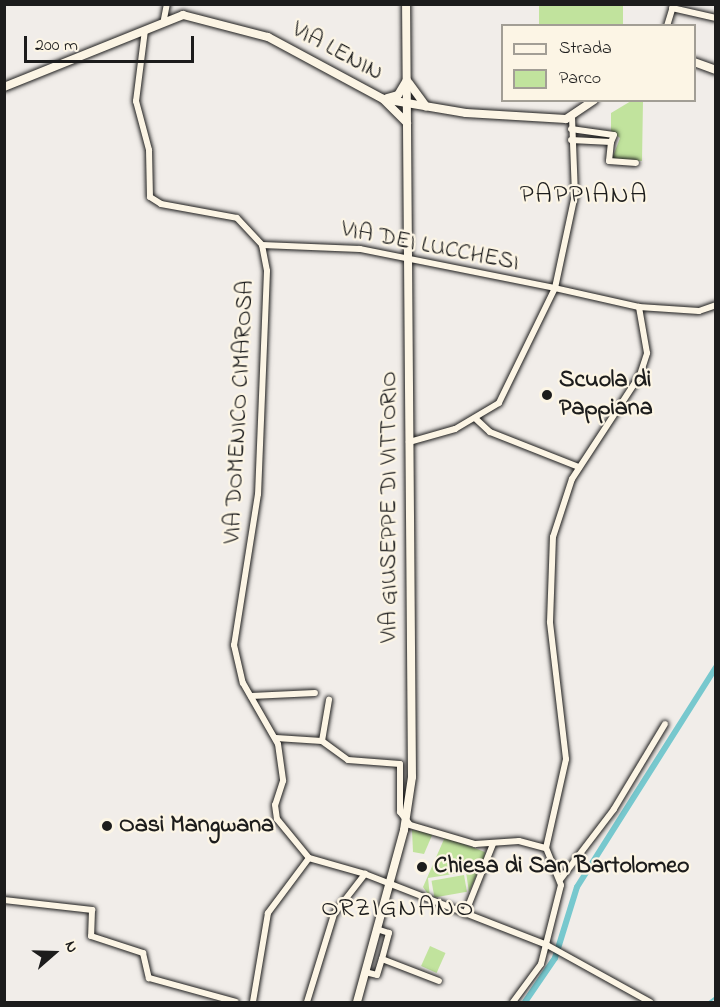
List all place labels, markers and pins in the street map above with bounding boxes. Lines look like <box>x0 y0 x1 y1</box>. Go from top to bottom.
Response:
place label: Scuola di Pappiana <box>559 367 653 423</box>
marker: Scuola di Pappiana <box>540 388 554 402</box>
place label: Oasi Mangwana <box>119 812 274 840</box>
marker: Oasi Mangwana <box>100 819 114 833</box>
place label: Chiesa di San Bartolomeo <box>434 853 690 881</box>
marker: Chiesa di San Bartolomeo <box>415 860 429 874</box>

